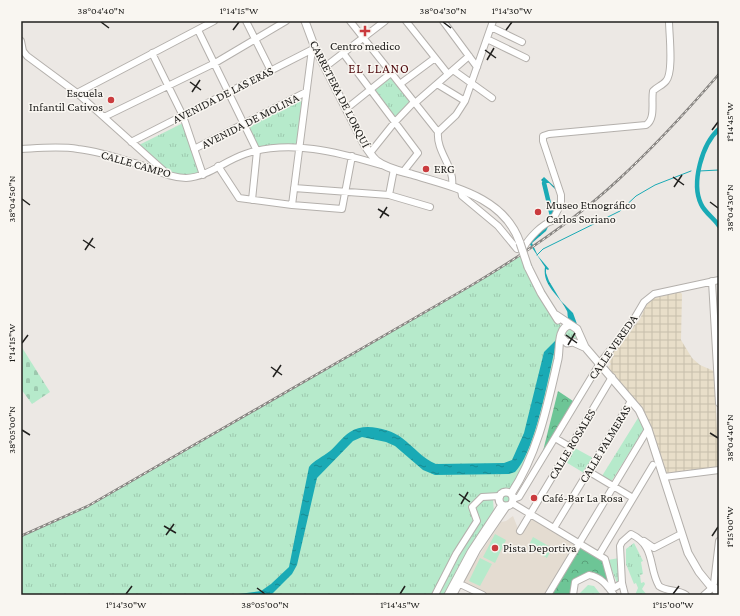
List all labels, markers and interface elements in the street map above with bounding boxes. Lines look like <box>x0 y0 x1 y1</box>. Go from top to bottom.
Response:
text: 38°04'40"N <box>77 5 125 16</box>
text: 1°14'15"W <box>220 5 259 16</box>
text: 38°04'30"N <box>419 5 467 16</box>
text: 1°14'30"W <box>492 5 533 16</box>
marker: Centro medico <box>359 25 371 37</box>
street label: CARRETERA DE LORQUÍ <box>307 38 373 150</box>
place label: Centro medico <box>330 39 400 53</box>
district label: EL LLANO <box>348 61 410 76</box>
street label: AVENIDA DE LAS ERAS <box>170 63 276 126</box>
place label: Escuela Infantil Cativos <box>29 86 103 114</box>
street label: AVENIDA DE MOLINA <box>199 90 301 152</box>
marker: Escuela Infantil Cativos <box>106 95 116 105</box>
text: 1°14'45"W <box>724 101 735 142</box>
street label: CALLE CAMPO <box>99 147 173 181</box>
place label: ERG <box>434 162 455 176</box>
marker: ERG <box>421 164 431 174</box>
text: 38°04'50"N <box>6 175 17 222</box>
text: 38°04'30"N <box>724 184 735 232</box>
place label: Museo Etnográfico Carlos Soriano <box>546 198 636 226</box>
marker: Museo Etnográfico Carlos Soriano <box>533 207 543 217</box>
street label: CALLE VEREDA <box>586 312 641 382</box>
text: 1°14'15"W <box>6 323 17 362</box>
street label: CALLE PALMERAS <box>576 402 634 485</box>
text: 38°05'00"N <box>6 406 17 454</box>
street label: CALLE ROSALES <box>545 406 599 482</box>
text: 38°04'40"N <box>724 414 735 462</box>
place label: Café-Bar La Rosa <box>542 491 623 505</box>
marker: Café-Bar La Rosa <box>529 493 539 503</box>
text: 1°15'00"W <box>724 506 735 548</box>
place label: Pista Deportiva <box>503 541 577 555</box>
marker: Pista Deportiva <box>490 543 500 553</box>
text: 1°14'30"W <box>106 599 147 610</box>
text: 38°05'00"N <box>241 599 289 610</box>
text: 1°14'45"W <box>380 599 421 610</box>
text: 1°15'00"W <box>652 599 694 610</box>

